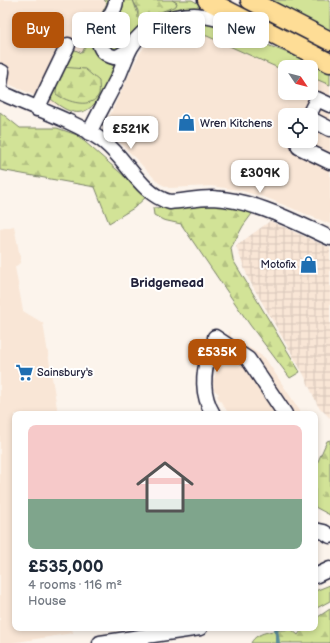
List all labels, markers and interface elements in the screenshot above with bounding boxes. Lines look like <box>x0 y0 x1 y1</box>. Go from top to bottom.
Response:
chip: Buy <box>12 12 64 48</box>
chip: Rent <box>72 12 130 48</box>
chip: Filters <box>138 12 205 48</box>
chip: New <box>213 12 269 48</box>
north arrow <box>278 60 318 100</box>
map controls <box>278 60 318 148</box>
button: locate <box>278 108 318 148</box>
shop icon: Wren Kitchens <box>177 113 197 133</box>
pin: £521K <box>103 116 159 150</box>
place label: Wren Kitchens <box>200 117 273 130</box>
text: £521K <box>112 121 150 137</box>
pin: £309K <box>232 160 288 194</box>
text: £309K <box>240 165 280 181</box>
shop icon: Motofix <box>299 254 319 274</box>
place label: Motofix <box>261 258 296 271</box>
district label: Bridgemead <box>130 275 204 291</box>
pin: £535K <box>189 339 245 373</box>
text: £535K <box>197 344 237 360</box>
supermarket icon: Sainsbury's <box>14 362 34 382</box>
place label: Sainsbury's <box>37 366 94 379</box>
icon: home <box>129 451 201 523</box>
text: £535,000 <box>28 557 104 577</box>
text: 4 rooms · 116 m² <box>28 577 122 593</box>
text: House <box>28 593 66 609</box>

